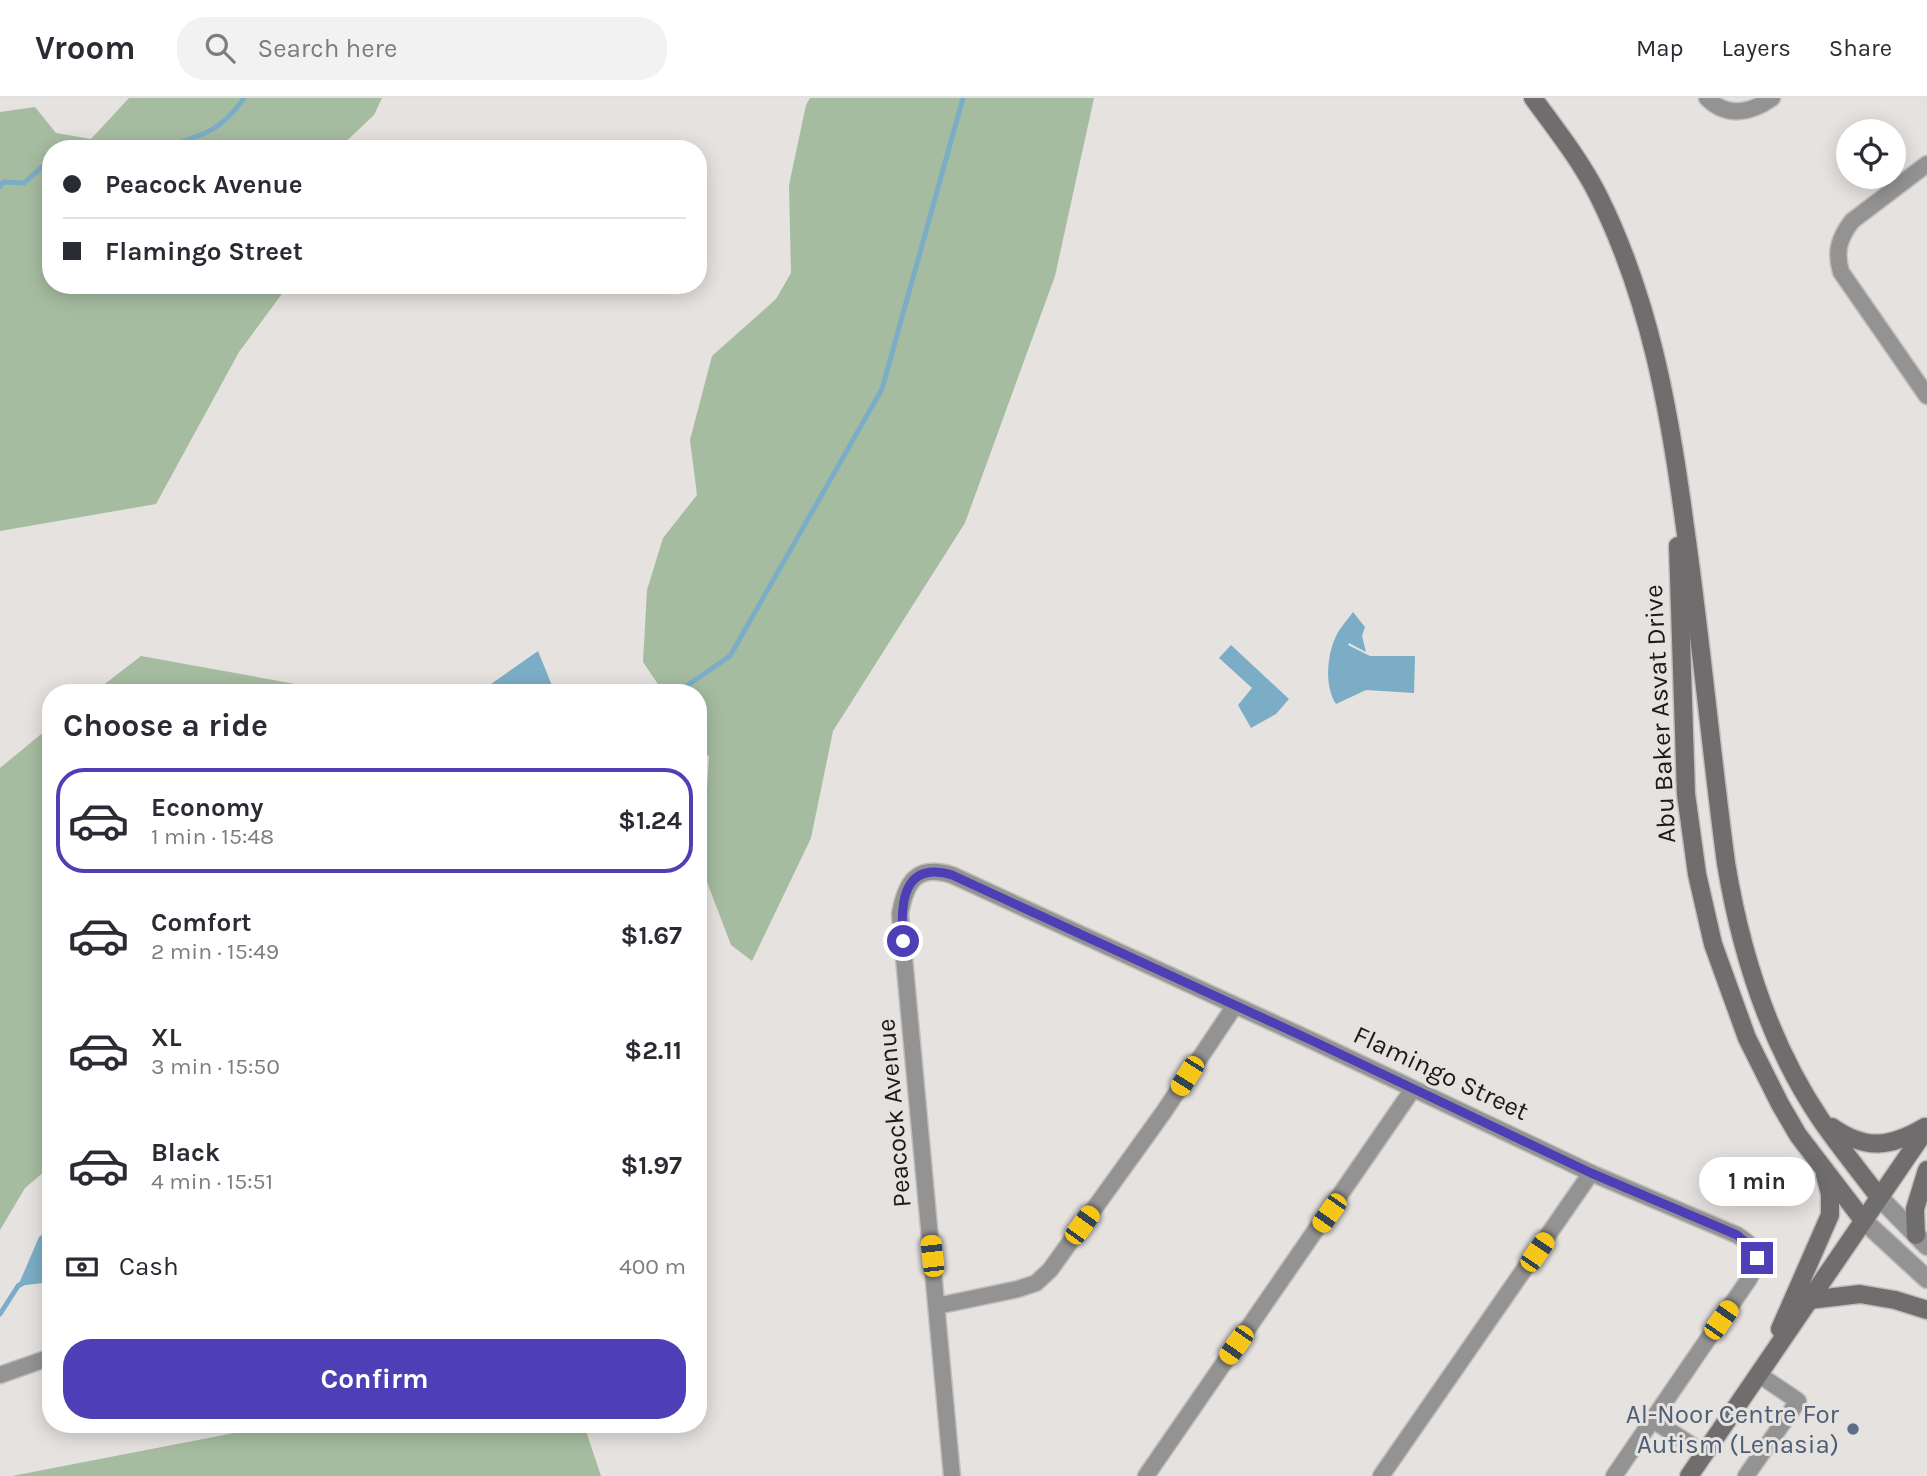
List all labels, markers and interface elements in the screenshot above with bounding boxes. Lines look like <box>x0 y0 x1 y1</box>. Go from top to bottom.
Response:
search box <box>177 17 667 80</box>
text: Vroom <box>35 29 135 67</box>
icon: search <box>201 29 239 67</box>
text: Search here <box>257 33 397 64</box>
text: Map <box>1636 34 1684 62</box>
text: Layers <box>1722 34 1791 62</box>
text: Share <box>1829 34 1892 62</box>
map controls <box>1836 119 1906 189</box>
button: locate <box>1836 119 1906 189</box>
text: Peacock Avenue <box>105 169 303 200</box>
text: Flamingo Street <box>105 236 303 267</box>
street label: Abu Baker Asvat Drive <box>1638 584 1682 844</box>
text: Choose a ride <box>63 707 268 744</box>
icon: car <box>67 789 130 852</box>
text: Economy <box>151 792 263 823</box>
text: $1.24 <box>618 805 682 836</box>
text: 1 min · 15:48 <box>151 823 274 850</box>
icon: car <box>67 904 130 967</box>
text: Comfort <box>151 907 252 938</box>
text: $1.67 <box>621 920 682 951</box>
route start <box>887 925 919 957</box>
text: 2 min · 15:49 <box>151 938 279 965</box>
street label: Peacock Avenue <box>870 1017 918 1209</box>
icon: car <box>67 1019 130 1082</box>
street label: Flamingo Street <box>1349 1019 1534 1127</box>
text: XL <box>151 1022 182 1053</box>
text: $2.11 <box>624 1035 682 1066</box>
text: 3 min · 15:50 <box>151 1053 280 1080</box>
car <box>1167 1053 1208 1099</box>
icon: car <box>67 1134 130 1197</box>
text: Black <box>151 1137 220 1168</box>
text: $1.97 <box>620 1150 682 1181</box>
callout: 1 min <box>1699 1156 1815 1206</box>
text: 4 min · 15:51 <box>151 1168 273 1195</box>
text: 1 min <box>1728 1168 1786 1195</box>
car <box>1309 1190 1350 1236</box>
car <box>1062 1202 1103 1248</box>
car <box>1517 1229 1558 1275</box>
car <box>920 1234 945 1278</box>
route end <box>1741 1242 1773 1274</box>
icon: cash <box>63 1248 101 1286</box>
text: Cash <box>119 1251 179 1282</box>
text: 400 m <box>619 1253 686 1280</box>
car <box>1701 1297 1742 1343</box>
car <box>1216 1322 1257 1368</box>
button: Confirm <box>63 1339 686 1419</box>
place label: Al-Noor Centre For Autism (Lenasia) <box>1626 1399 1840 1460</box>
marker: Al-Noor Centre For Autism (Lenasia) <box>1845 1421 1861 1437</box>

